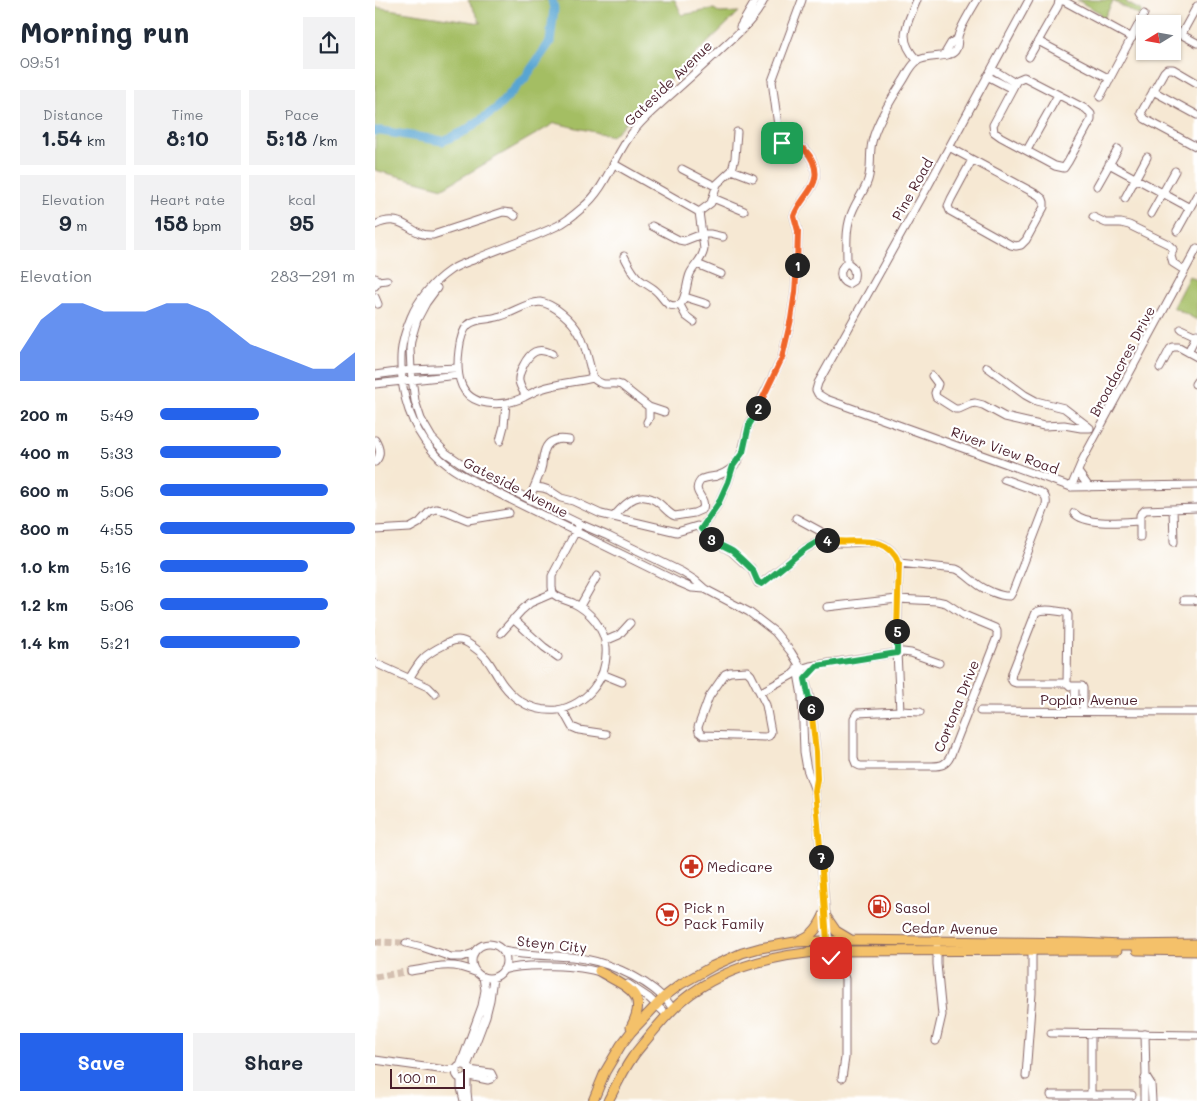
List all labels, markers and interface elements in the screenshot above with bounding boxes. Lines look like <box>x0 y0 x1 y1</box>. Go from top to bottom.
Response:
text: Morning run <box>20 14 189 50</box>
north arrow <box>1136 15 1181 60</box>
map controls <box>1136 15 1181 60</box>
button: share <box>303 17 355 69</box>
street label: Gateside Avenue <box>620 36 716 130</box>
text: 09:51 <box>20 51 61 72</box>
text: Distance <box>43 105 103 124</box>
text: Time <box>172 105 203 124</box>
text: Pace <box>285 105 319 124</box>
pin <box>761 122 803 164</box>
text: 1.54 <box>41 124 82 151</box>
text: 8:10 <box>166 124 209 151</box>
text: 5:18 <box>266 124 307 151</box>
icon: arrive <box>768 129 796 157</box>
text: km <box>82 131 105 150</box>
text: /km <box>307 131 338 150</box>
street label: Pine Road <box>887 154 937 224</box>
text: Elevation <box>42 190 105 209</box>
text: Heart rate <box>150 190 225 209</box>
text: kcal <box>288 190 316 209</box>
text: 9 <box>59 209 72 236</box>
text: 158 <box>154 209 188 236</box>
text: 95 <box>289 209 314 236</box>
text: m <box>72 216 87 235</box>
text: bpm <box>188 216 221 235</box>
pin: 1 <box>785 252 809 278</box>
text: 1 <box>794 256 801 275</box>
text: Elevation <box>20 265 92 286</box>
text: 283–291 m <box>271 265 355 286</box>
street label: Broadacres Drive <box>1085 302 1159 420</box>
pin: 2 <box>745 396 771 420</box>
text: 2 <box>755 399 762 418</box>
text: 200 m <box>20 404 68 425</box>
text: 5:49 <box>100 404 133 425</box>
street label: River View Road <box>949 422 1061 478</box>
text: 400 m <box>20 442 69 463</box>
text: 5:33 <box>100 442 133 463</box>
street label: Gateside Avenue <box>460 452 572 522</box>
text: 600 m <box>20 480 69 501</box>
text: 5:06 <box>100 480 134 501</box>
text: 800 m <box>20 518 69 539</box>
text: 4:55 <box>100 518 133 539</box>
pin: 3 <box>699 526 723 552</box>
pin: 4 <box>815 528 839 552</box>
text: 3 <box>707 530 716 549</box>
text: 4 <box>823 531 832 550</box>
text: 1.0 km <box>20 556 69 577</box>
text: 5:16 <box>100 556 131 577</box>
text: 1.2 km <box>20 594 68 615</box>
text: 5:06 <box>100 594 134 615</box>
pin: 5 <box>885 618 909 644</box>
text: 5 <box>893 622 902 641</box>
text: 1.4 km <box>20 632 69 653</box>
text: 5:21 <box>100 632 130 653</box>
street label: Cortona Drive <box>929 657 983 755</box>
street label: Poplar Avenue <box>1040 690 1138 709</box>
pin: 6 <box>799 696 823 720</box>
text: 6 <box>807 699 816 718</box>
pin: 7 <box>809 844 833 870</box>
text: 7 <box>818 848 825 867</box>
pharmacy icon: Medicare <box>679 854 703 878</box>
place label: Medicare <box>707 857 773 876</box>
fuel station icon: Sasol <box>867 895 891 919</box>
place label: Pick n Pack Family <box>684 898 764 933</box>
place label: Sasol <box>895 898 930 917</box>
supermarket icon: Pick n Pack Family <box>656 903 680 927</box>
street label: Cedar Avenue <box>902 918 998 938</box>
street label: Steyn City <box>516 931 588 957</box>
pin <box>810 937 852 979</box>
icon: check <box>817 944 845 972</box>
button: Save <box>20 1033 183 1091</box>
button: Share <box>193 1033 355 1091</box>
scale bar <box>390 1066 465 1089</box>
text: 100 m <box>397 1068 436 1087</box>

